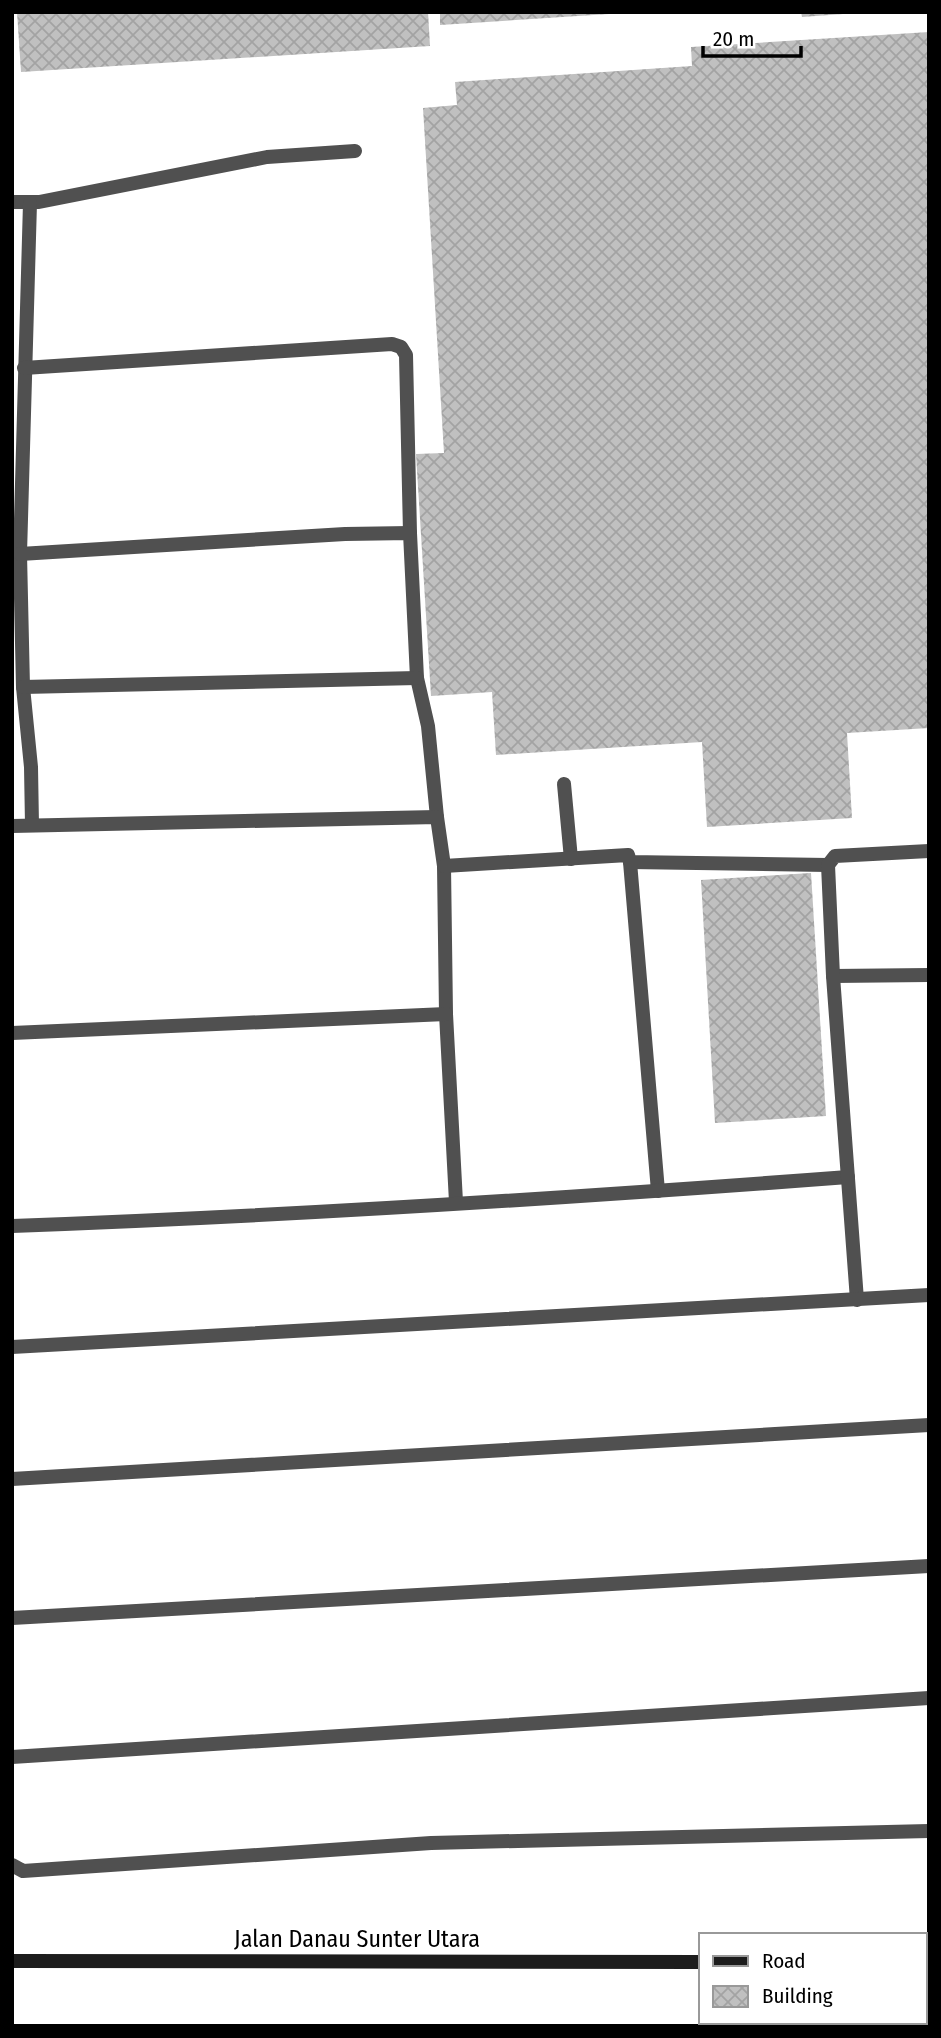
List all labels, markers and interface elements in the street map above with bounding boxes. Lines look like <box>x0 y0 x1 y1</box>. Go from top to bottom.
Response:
scale bar <box>703 14 801 58</box>
text: 20 m <box>713 26 754 52</box>
street label: Jalan Danau Sunter Utara <box>234 1925 480 1953</box>
legend <box>699 1933 927 2024</box>
text: Road <box>762 1948 806 1974</box>
text: Building <box>762 1983 833 2009</box>

